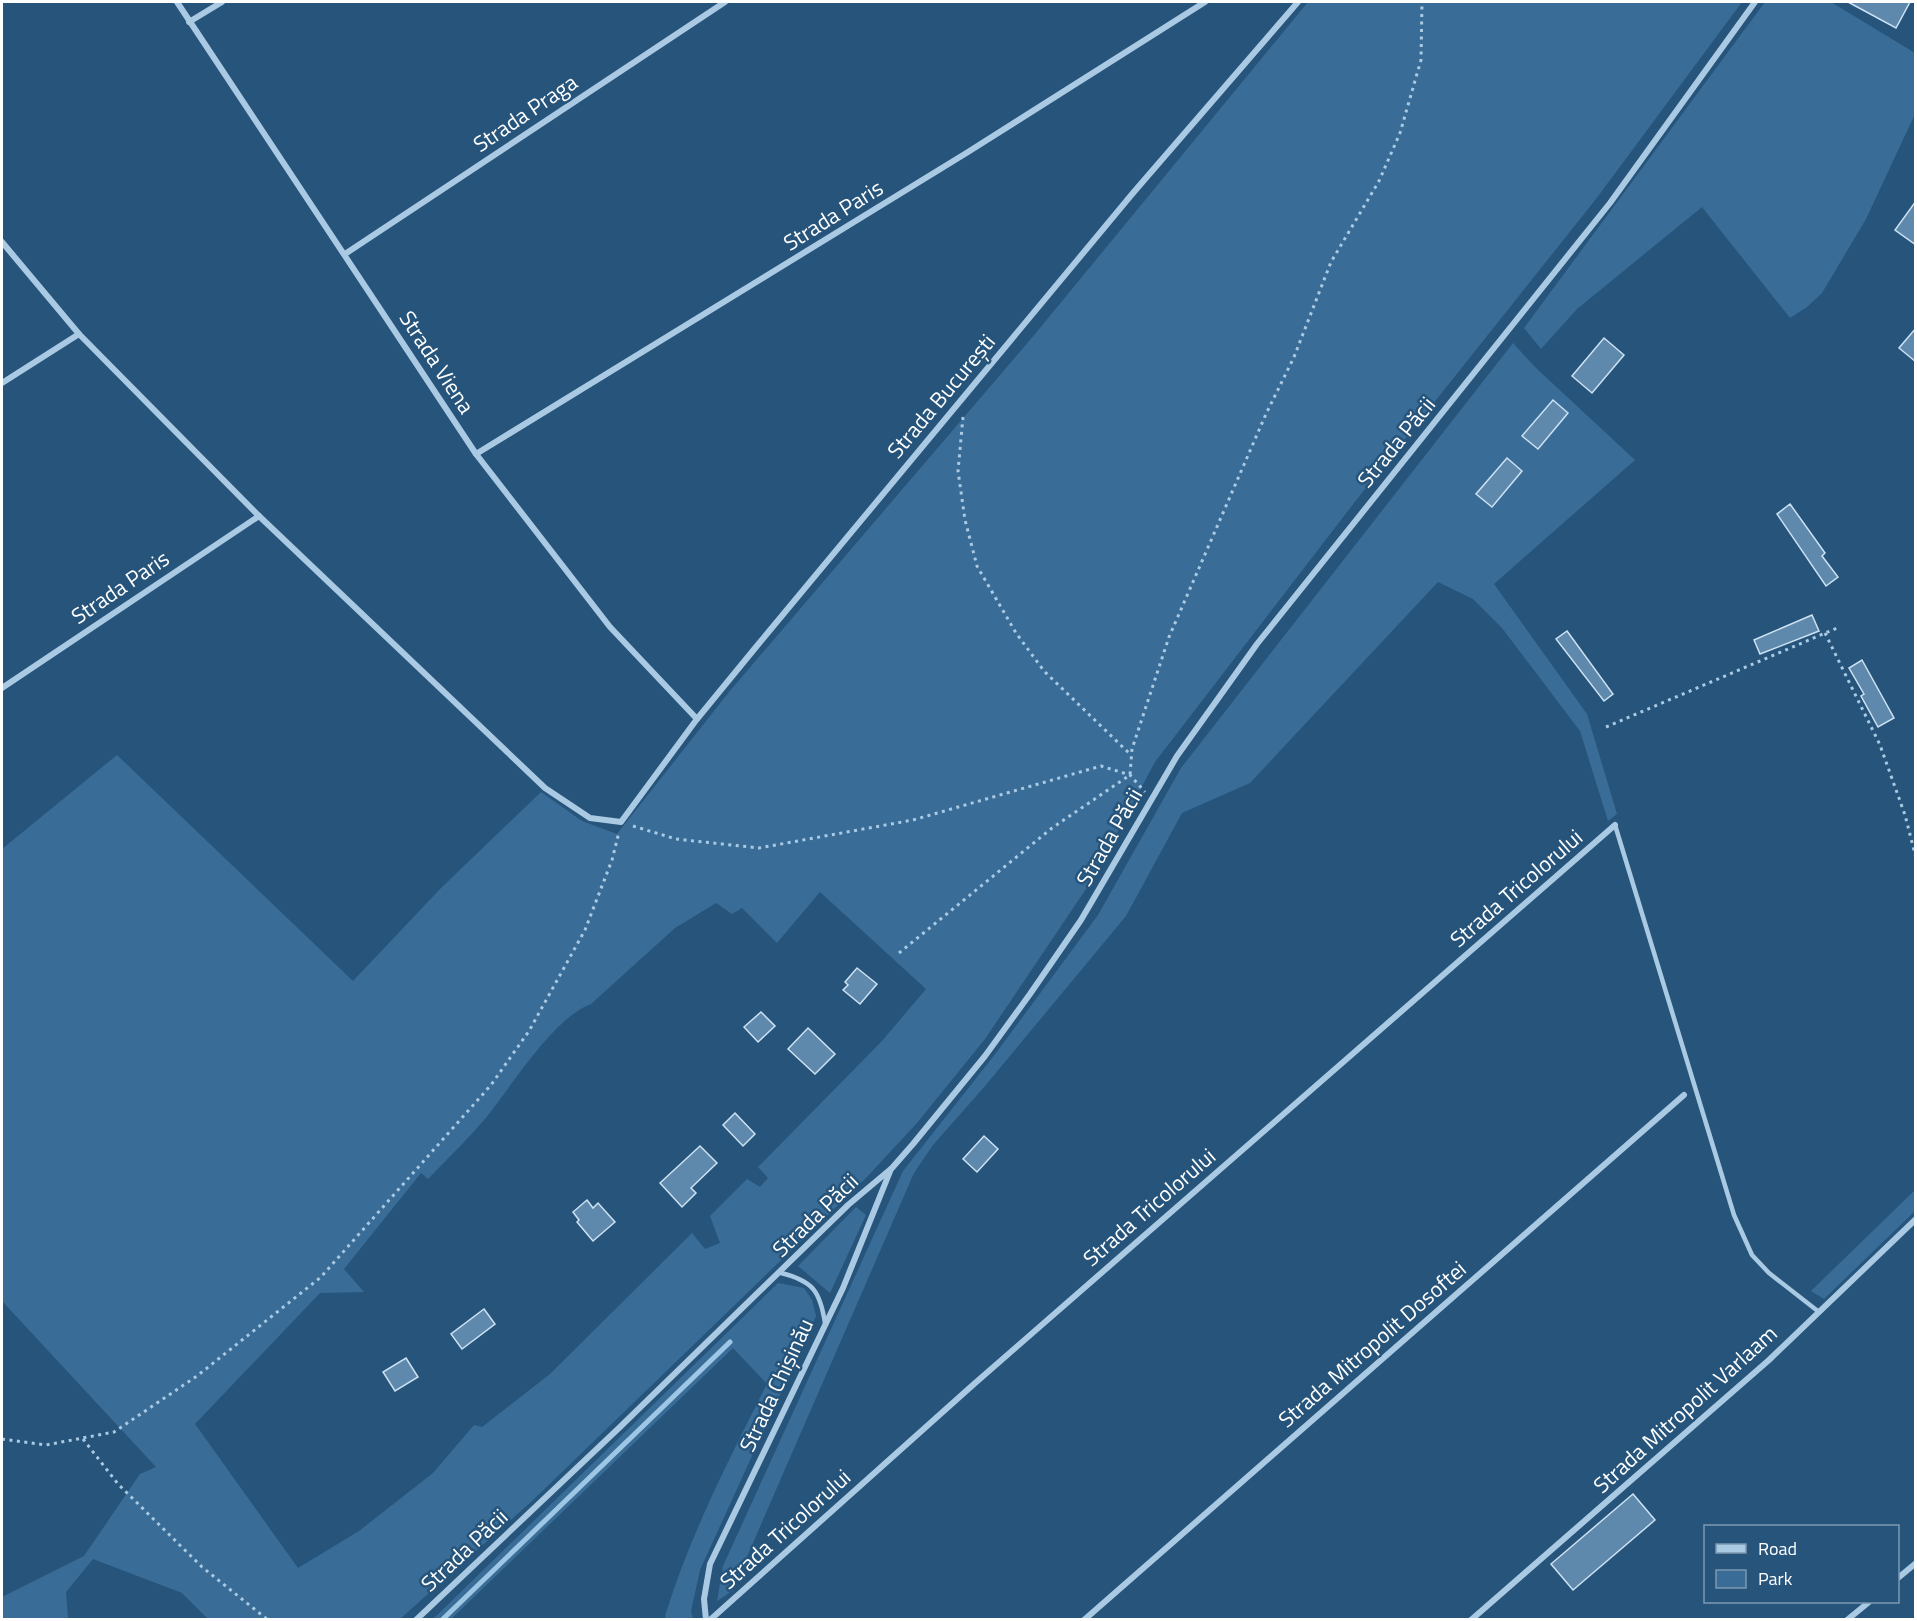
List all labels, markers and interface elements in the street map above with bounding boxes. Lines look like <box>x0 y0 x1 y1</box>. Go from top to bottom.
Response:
street label: Strada Praga <box>466 65 584 161</box>
street label: Strada Paris <box>776 171 890 259</box>
street label: Strada Viena <box>391 304 483 420</box>
street label: Strada București <box>879 326 1003 466</box>
street label: Strada Păcii <box>1349 389 1443 495</box>
street label: Strada Paris <box>64 542 176 632</box>
street label: Strada Păcii <box>1067 781 1151 893</box>
street label: Strada Tricolorului <box>1442 821 1590 955</box>
street label: Strada Tricolorului <box>1075 1140 1223 1274</box>
street label: Strada Păcii <box>764 1165 866 1265</box>
street label: Strada Mitropolit Dosoftei <box>1270 1252 1474 1436</box>
street label: Strada Chișinău <box>730 1313 822 1457</box>
street label: Strada Mitropolit Varlaam <box>1585 1317 1785 1501</box>
street label: Strada Tricolorului <box>712 1461 858 1597</box>
street label: Strada Păcii <box>413 1500 515 1600</box>
legend <box>1704 1525 1899 1603</box>
text: Road <box>1758 1535 1797 1562</box>
text: Park <box>1758 1565 1793 1592</box>

